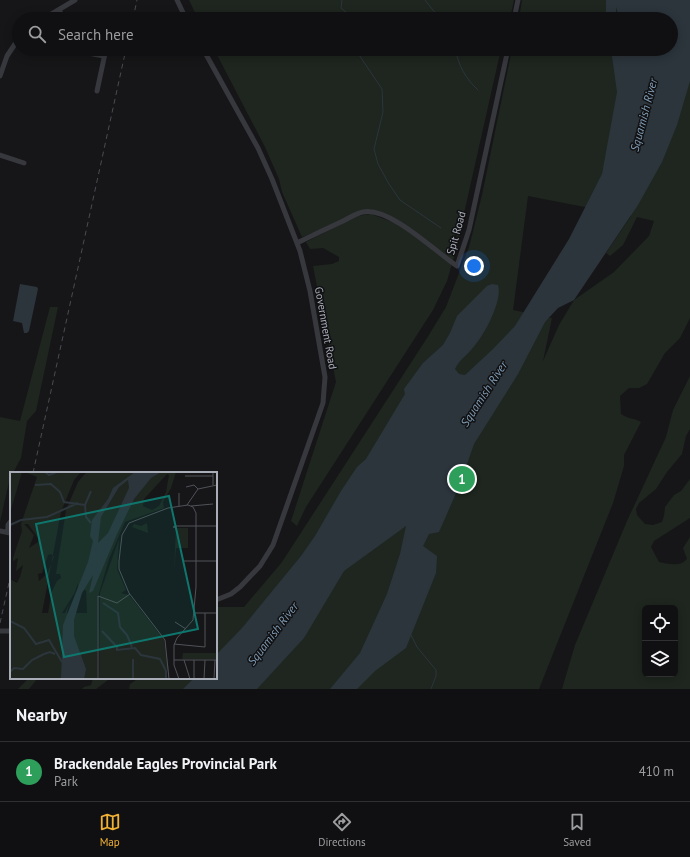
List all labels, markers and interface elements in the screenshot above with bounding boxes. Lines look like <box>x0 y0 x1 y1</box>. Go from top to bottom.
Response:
search box <box>12 12 678 56</box>
icon: search <box>26 23 48 45</box>
text: Search here <box>58 25 134 44</box>
water label: Squamish River <box>627 76 661 153</box>
street label: Spit Road <box>443 210 469 256</box>
your location <box>464 256 484 276</box>
street label: Government Road <box>312 286 340 370</box>
water label: Squamish River <box>457 357 511 429</box>
pin: 1 <box>449 464 475 494</box>
inset map <box>10 472 217 679</box>
water label: Squamish River <box>244 598 302 668</box>
map controls <box>642 605 678 677</box>
button: locate <box>642 605 678 641</box>
button: layers <box>642 641 678 677</box>
text: Nearby <box>16 704 67 726</box>
text: Brackendale Eagles Provincial Park <box>54 754 277 773</box>
text: 1 <box>25 763 33 780</box>
text: 410 m <box>639 763 674 780</box>
text: Park <box>54 773 78 790</box>
tab: Map <box>99 811 121 849</box>
tab: Directions <box>318 811 366 849</box>
tab: Saved <box>563 811 591 849</box>

